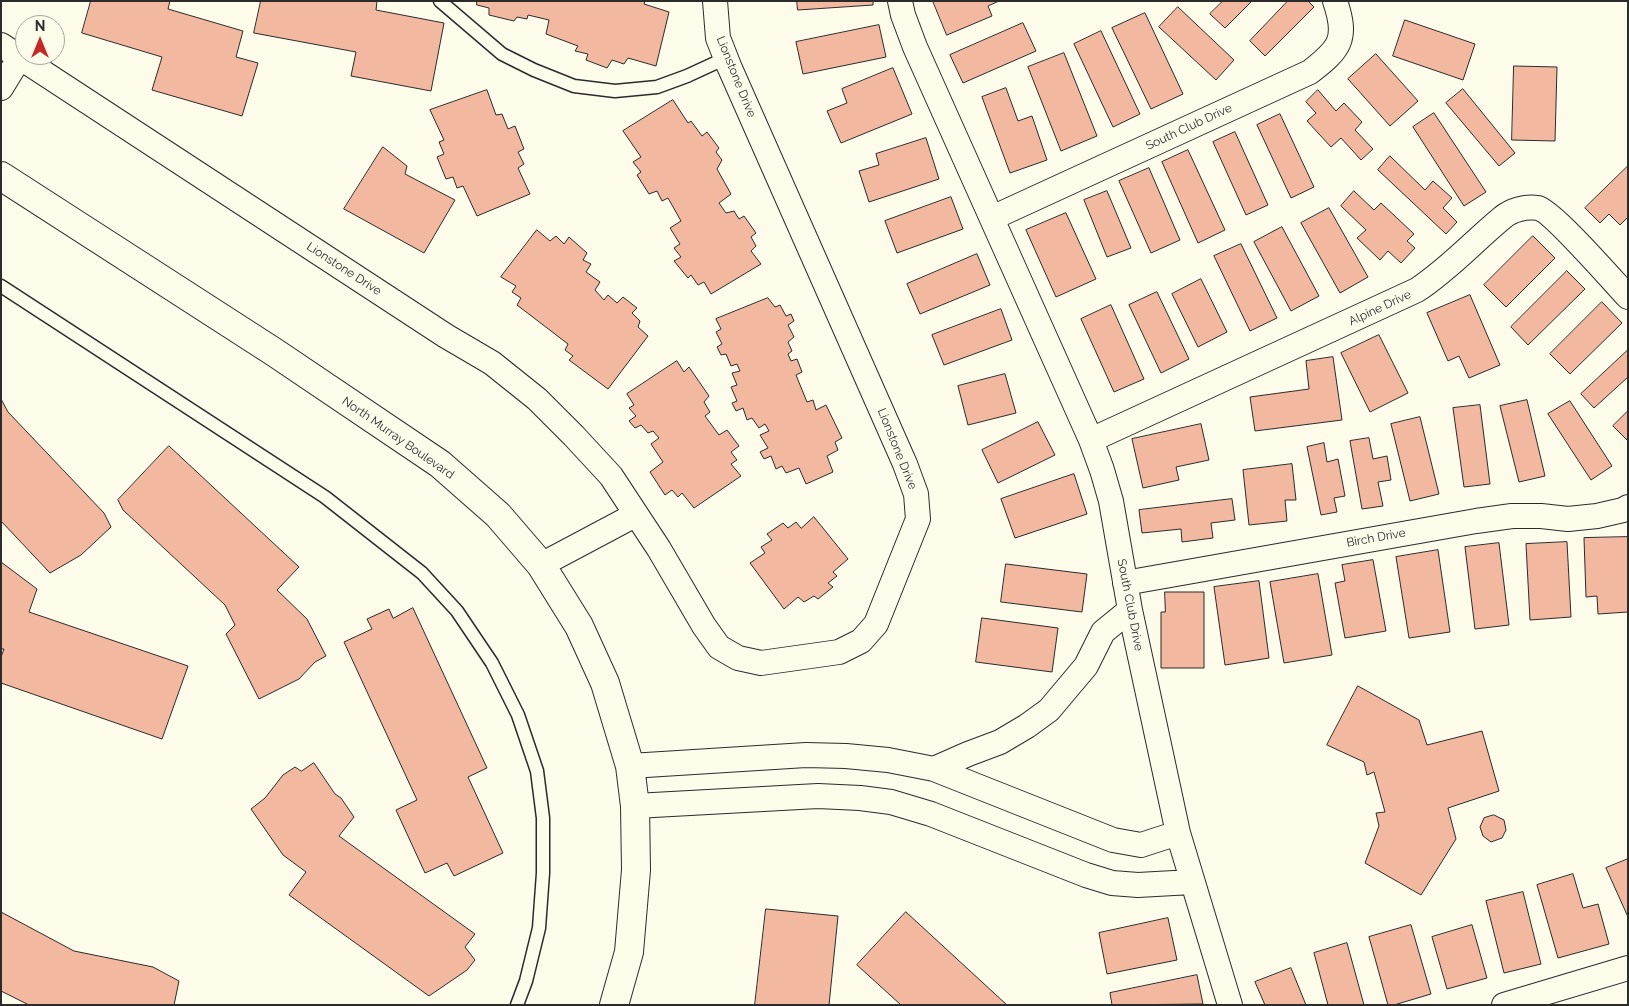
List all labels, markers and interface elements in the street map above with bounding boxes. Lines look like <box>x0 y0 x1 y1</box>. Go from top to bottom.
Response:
north arrow <box>15 15 65 65</box>
text: N <box>35 18 45 34</box>
street label: Lionstone Drive <box>713 34 759 120</box>
street label: South Club Drive <box>1144 101 1234 153</box>
street label: Lionstone Drive <box>304 239 384 299</box>
street label: Alpine Drive <box>1347 287 1413 329</box>
street label: North Murray Boulevard <box>339 394 457 482</box>
street label: Lionstone Drive <box>874 406 920 492</box>
street label: Birch Drive <box>1345 526 1407 550</box>
street label: South Club Drive <box>1114 558 1146 652</box>

